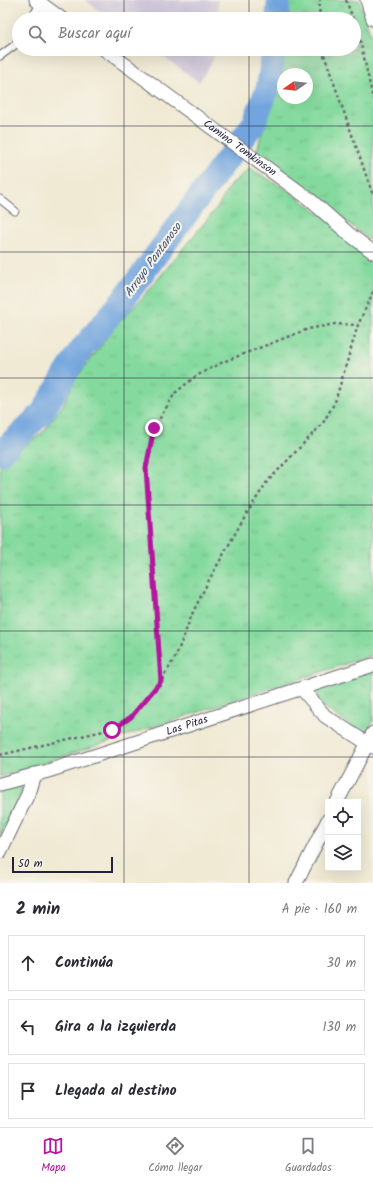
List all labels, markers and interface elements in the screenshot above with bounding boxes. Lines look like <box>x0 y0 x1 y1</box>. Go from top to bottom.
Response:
search box <box>12 12 361 56</box>
text: Buscar aquí <box>58 22 131 46</box>
icon: search <box>26 23 48 45</box>
north arrow <box>277 68 313 104</box>
street label: Camino Tomkinson <box>199 115 280 181</box>
water label: Arroyo Pantanoso <box>120 218 187 301</box>
route end <box>145 419 163 437</box>
street label: Las Pitas <box>164 710 211 741</box>
route start <box>103 721 121 739</box>
map controls <box>325 799 361 871</box>
button: locate <box>325 799 361 835</box>
button: layers <box>325 835 361 871</box>
scale bar <box>12 855 113 874</box>
text: 50 m <box>18 855 43 873</box>
text: 2 min <box>16 896 60 923</box>
text: A pie · 160 m <box>282 899 357 920</box>
text: Continúa <box>55 951 113 975</box>
icon: ahead <box>17 952 39 974</box>
text: 30 m <box>327 953 356 974</box>
text: Gira a la izquierda <box>55 1015 176 1039</box>
icon: left <box>17 1016 39 1038</box>
text: 130 m <box>322 1017 356 1038</box>
text: Llegada al destino <box>55 1079 177 1103</box>
icon: arrive <box>17 1080 39 1102</box>
tab: Mapa <box>41 1135 66 1177</box>
tab: Cómo llegar <box>148 1135 202 1177</box>
tab: Guardados <box>285 1135 332 1177</box>

